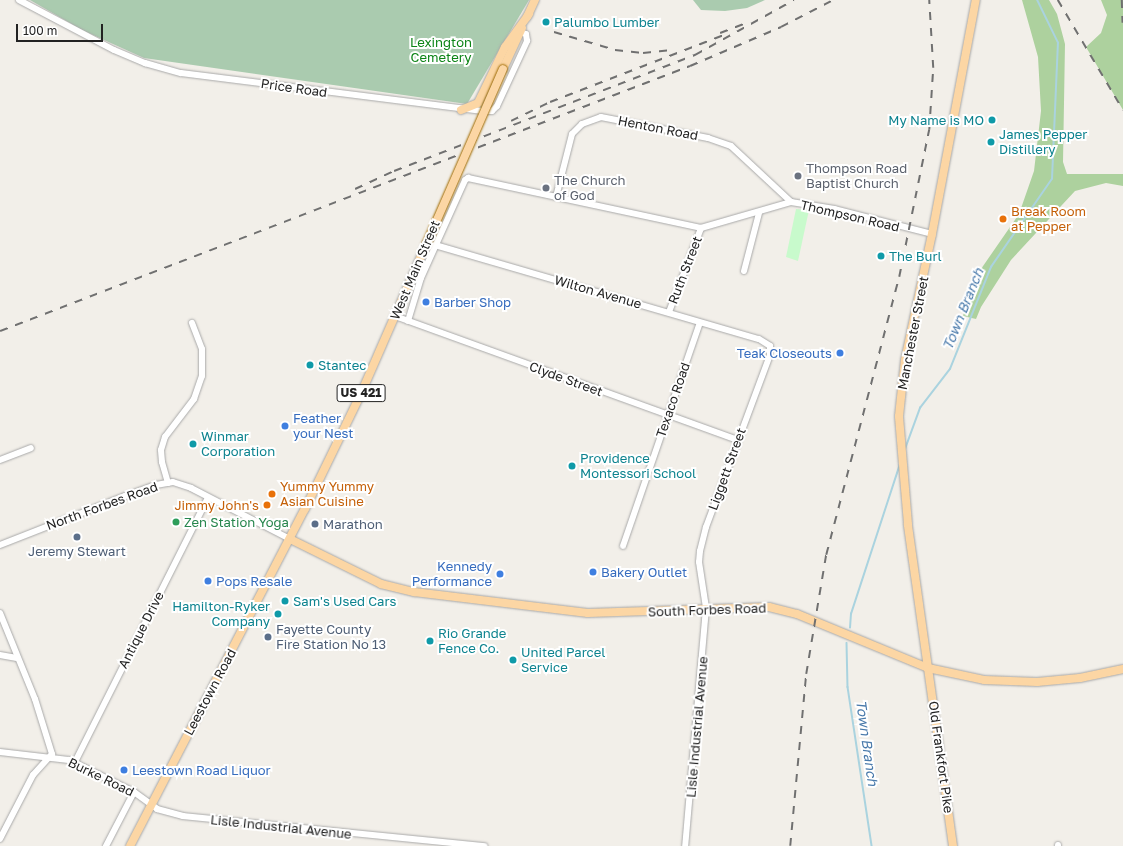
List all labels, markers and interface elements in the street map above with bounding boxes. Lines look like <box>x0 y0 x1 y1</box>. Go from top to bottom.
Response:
place label: Palumbo Lumber <box>554 14 659 30</box>
scale bar <box>18 16 105 42</box>
marker: Palumbo Lumber <box>541 17 551 27</box>
text: 100 m <box>23 23 57 38</box>
park label: Lexington Cemetery <box>410 35 472 66</box>
street label: Price Road <box>260 76 328 100</box>
place label: My Name is MO <box>888 112 984 128</box>
street label: Henton Road <box>617 113 699 143</box>
marker: My Name is MO <box>987 115 997 125</box>
place label: James Pepper Distillery <box>999 127 1087 158</box>
marker: James Pepper Distillery <box>986 137 996 147</box>
place label: Thompson Road Baptist Church <box>806 161 907 192</box>
marker: Thompson Road Baptist Church <box>793 171 803 181</box>
place label: The Church of God <box>554 173 626 204</box>
marker: The Church of God <box>541 183 551 193</box>
street label: Thompson Road <box>799 197 901 235</box>
place label: Break Room at Pepper <box>1011 204 1086 235</box>
marker: Break Room at Pepper <box>998 214 1008 224</box>
street label: West Main Street <box>387 218 443 322</box>
street label: Ruth Street <box>665 234 705 306</box>
place label: The Burl <box>889 248 942 264</box>
marker: The Burl <box>876 251 886 261</box>
water label: Town Branch <box>939 266 987 352</box>
street label: Wilton Avenue <box>553 272 643 312</box>
street label: Manchester Street <box>894 275 932 391</box>
place label: Barber Shop <box>434 294 511 310</box>
marker: Barber Shop <box>421 297 431 307</box>
place label: Teak Closeouts <box>737 345 832 361</box>
marker: Teak Closeouts <box>835 348 845 358</box>
place label: Stantec <box>318 357 366 373</box>
street label: Clyde Street <box>527 358 605 400</box>
marker: Stantec <box>305 360 315 370</box>
street label: Texaco Road <box>653 360 693 440</box>
road number: US 421 <box>336 383 386 403</box>
place label: Feather your Nest <box>293 411 354 442</box>
marker: Feather your Nest <box>280 421 290 431</box>
street label: Liggett Street <box>705 426 749 512</box>
place label: Winmar Corporation <box>201 429 275 460</box>
marker: Winmar Corporation <box>188 439 198 449</box>
place label: Providence Montessori School <box>580 451 696 482</box>
marker: Providence Montessori School <box>567 461 577 471</box>
street label: North Forbes Road <box>44 479 160 533</box>
place label: Yummy Yummy Asian Cuisine <box>280 479 374 510</box>
marker: Yummy Yummy Asian Cuisine <box>267 489 277 499</box>
place label: Jimmy John's <box>174 497 259 513</box>
marker: Jimmy John's <box>262 500 272 510</box>
place label: Zen Station Yoga <box>184 514 289 530</box>
place label: Marathon <box>323 516 383 532</box>
marker: Zen Station Yoga <box>171 517 181 527</box>
marker: Marathon <box>310 519 320 529</box>
marker: Jeremy Stewart <box>72 532 82 542</box>
place label: Jeremy Stewart <box>28 543 126 559</box>
place label: Kennedy Performance <box>412 559 492 590</box>
place label: Bakery Outlet <box>601 564 687 580</box>
marker: Bakery Outlet <box>588 567 598 577</box>
marker: Kennedy Performance <box>495 569 505 579</box>
place label: Pops Resale <box>216 573 292 589</box>
marker: Pops Resale <box>203 576 213 586</box>
street label: Antique Drive <box>115 589 167 671</box>
place label: Sam's Used Cars <box>293 593 396 609</box>
marker: Sam's Used Cars <box>280 596 290 606</box>
place label: Hamilton-Ryker Company <box>172 599 270 630</box>
street label: South Forbes Road <box>648 600 766 620</box>
marker: Hamilton-Ryker Company <box>273 609 283 619</box>
place label: Fayette County Fire Station No 13 <box>276 622 386 653</box>
place label: Rio Grande Fence Co. <box>438 626 506 657</box>
marker: Fayette County Fire Station No 13 <box>263 632 273 642</box>
marker: Rio Grande Fence Co. <box>425 636 435 646</box>
place label: United Parcel Service <box>521 645 605 676</box>
street label: Leestown Road <box>181 646 239 738</box>
marker: United Parcel Service <box>508 655 518 665</box>
street label: Lisle Industrial Avenue <box>683 656 711 798</box>
water label: Town Branch <box>853 699 881 787</box>
street label: Old Frankfort Pike <box>925 700 957 814</box>
street label: Burke Road <box>66 754 136 800</box>
place label: Leestown Road Liquor <box>132 762 271 778</box>
marker: Leestown Road Liquor <box>119 765 129 775</box>
street label: Lisle Industrial Avenue <box>210 812 352 842</box>

